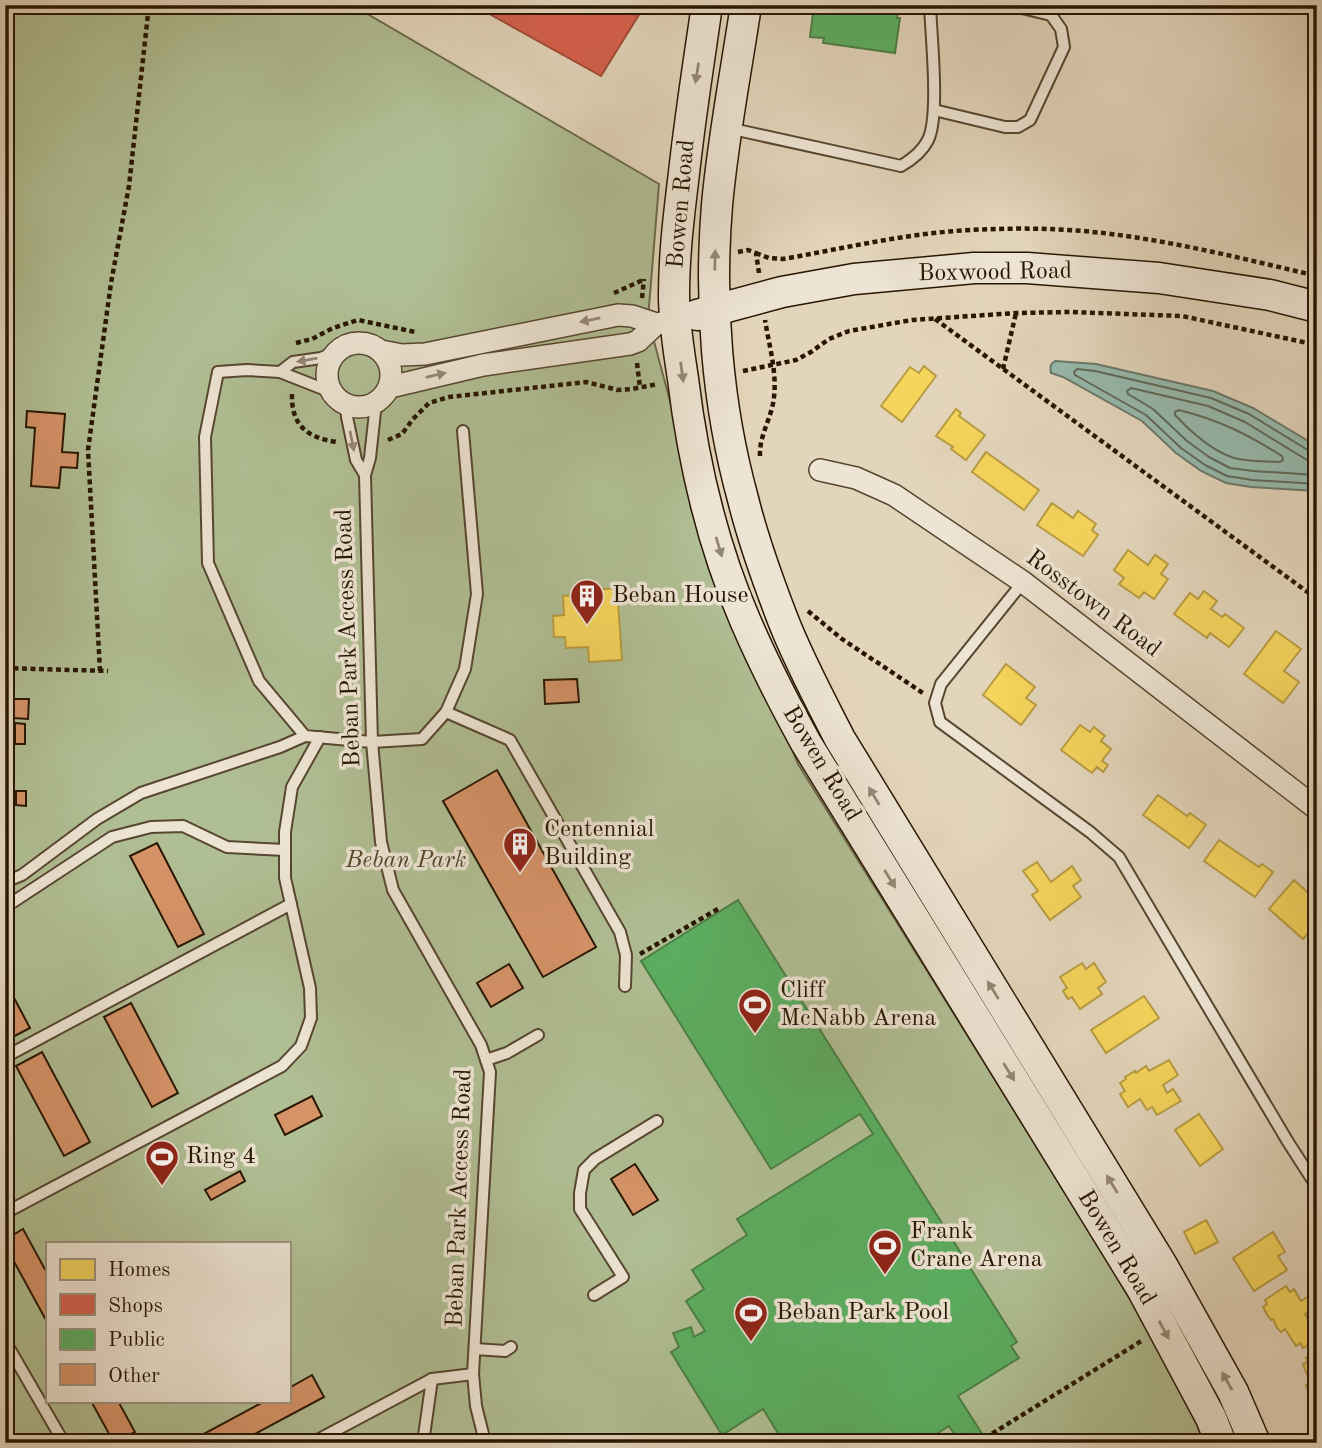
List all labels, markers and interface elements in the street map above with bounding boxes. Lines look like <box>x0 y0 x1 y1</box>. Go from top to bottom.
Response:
one-way arrow <box>691 62 702 84</box>
street label: Bowen Road <box>664 138 700 270</box>
one-way arrow <box>709 248 721 270</box>
street label: Boxwood Road <box>918 260 1072 286</box>
one-way arrow <box>579 315 601 326</box>
one-way arrow <box>296 355 318 366</box>
one-way arrow <box>676 361 687 383</box>
one-way arrow <box>425 370 447 381</box>
one-way arrow <box>347 430 358 452</box>
street label: Beban Park Access Road <box>332 508 366 768</box>
one-way arrow <box>714 536 724 557</box>
street label: Rosstown Road <box>1021 546 1165 662</box>
building icon: Beban House <box>568 577 606 626</box>
place label: Beban House <box>612 584 749 608</box>
street label: Bowen Road <box>777 702 865 826</box>
one-way arrow <box>868 787 881 806</box>
place label: Centennial Building <box>544 818 654 870</box>
building icon: Centennial Building <box>501 825 539 874</box>
park label: Beban Park <box>345 849 466 873</box>
one-way arrow <box>883 869 896 888</box>
place label: Cliff McNabb Arena <box>780 979 936 1031</box>
one-way arrow <box>987 981 1000 1000</box>
sports icon: Cliff McNabb Arena <box>736 986 774 1035</box>
one-way arrow <box>1002 1063 1015 1082</box>
street label: Beban Park Access Road <box>443 1068 477 1328</box>
sports icon: Ring 4 <box>143 1138 181 1187</box>
place label: Ring 4 <box>186 1145 256 1169</box>
one-way arrow <box>1106 1175 1119 1194</box>
street label: Bowen Road <box>1072 1186 1160 1310</box>
place label: Frank Crane Arena <box>910 1220 1043 1272</box>
sports icon: Frank Crane Arena <box>866 1227 904 1276</box>
legend <box>46 1242 290 1402</box>
text: Homes <box>108 1260 170 1281</box>
sports icon: Beban Park Pool <box>732 1294 770 1343</box>
text: Shops <box>108 1296 163 1317</box>
place label: Beban Park Pool <box>776 1301 949 1325</box>
one-way arrow <box>1158 1320 1170 1340</box>
text: Public <box>108 1330 165 1351</box>
text: Other <box>108 1366 160 1387</box>
one-way arrow <box>1221 1371 1233 1390</box>

